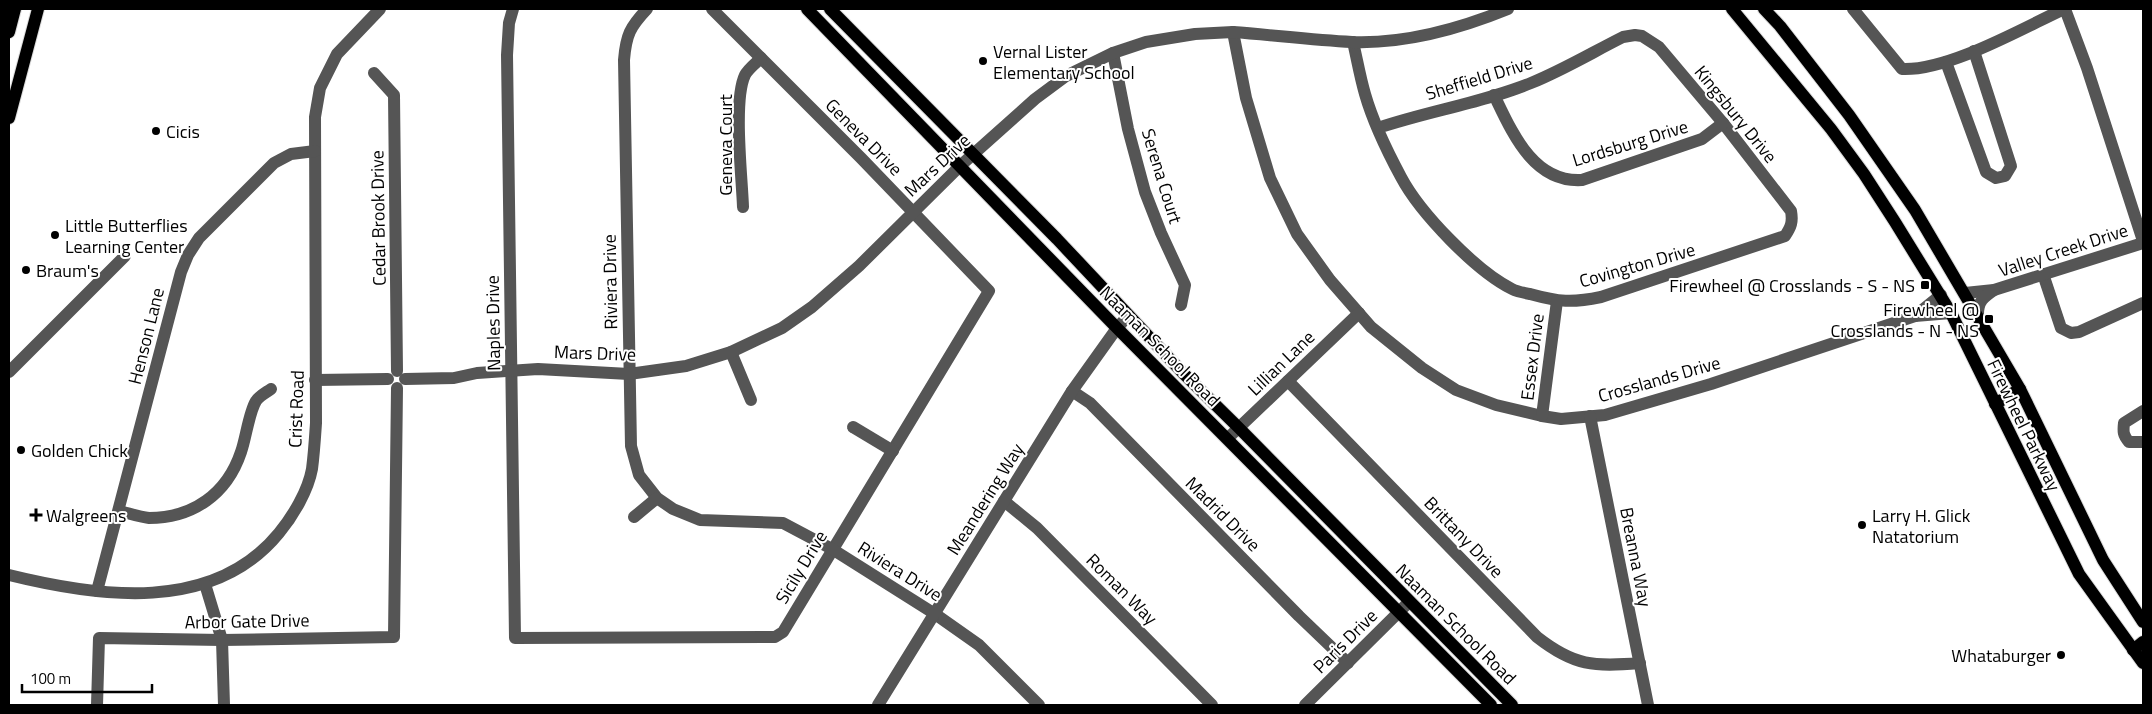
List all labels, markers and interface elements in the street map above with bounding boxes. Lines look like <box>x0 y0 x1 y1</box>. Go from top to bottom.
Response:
place label: Vernal Lister Elementary School <box>993 38 1135 86</box>
street label: Sheffield Drive <box>1422 49 1536 107</box>
marker: Vernal Lister Elementary School <box>977 55 989 67</box>
street label: Kingsbury Drive <box>1688 59 1784 169</box>
street label: Geneva Drive <box>819 92 909 182</box>
street label: Geneva Court <box>712 94 739 196</box>
street label: Lordsburg Drive <box>1569 113 1691 173</box>
place label: Cicis <box>166 118 200 145</box>
marker: Cicis <box>150 125 162 137</box>
street label: Serena Court <box>1135 125 1189 227</box>
street label: Mars Drive <box>898 127 976 203</box>
street label: Cedar Brook Drive <box>363 150 393 286</box>
place label: Little Butterflies Learning Center <box>65 212 188 260</box>
street label: Valley Creek Drive <box>1995 216 2131 284</box>
marker: Little Butterflies Learning Center <box>49 229 61 241</box>
street label: Riviera Drive <box>596 234 624 330</box>
street label: Covington Drive <box>1576 236 1698 294</box>
place label: Braum's <box>36 257 99 284</box>
marker: Braum's <box>20 264 32 276</box>
place label: Firewheel @ Crosslands - S - NS <box>1669 272 1915 299</box>
street label: Naples Drive <box>479 275 507 371</box>
street label: Naaman School Road <box>1093 279 1227 413</box>
marker: Firewheel @ Crosslands - S - NS <box>1919 279 1931 291</box>
street label: Henson Lane <box>121 285 171 387</box>
place label: Firewheel @ Crosslands - N - NS <box>1831 296 1979 344</box>
street label: Essex Drive <box>1513 312 1551 402</box>
marker: Firewheel @ Crosslands - N - NS <box>1983 313 1995 325</box>
street label: Lillian Lane <box>1241 324 1321 402</box>
street label: Mars Drive <box>554 338 636 368</box>
street label: Crosslands Drive <box>1595 349 1723 409</box>
street label: Firewheel Parkway <box>1980 354 2068 496</box>
street label: Crist Road <box>281 370 311 448</box>
place label: Golden Chick <box>31 437 128 464</box>
street label: Meandering Way <box>940 437 1030 560</box>
marker: Golden Chick <box>15 444 27 456</box>
street label: Madrid Drive <box>1179 470 1267 558</box>
street label: Brittany Drive <box>1418 490 1510 584</box>
place label: Walgreens <box>46 502 126 529</box>
place label: Larry H. Glick Natatorium <box>1872 502 1971 550</box>
street label: Breanna Way <box>1613 505 1659 609</box>
marker: Walgreens <box>30 509 42 521</box>
marker: Larry H. Glick Natatorium <box>1856 519 1868 531</box>
street label: Sicily Drive <box>768 525 834 609</box>
street label: Riviera Drive <box>852 534 948 608</box>
street label: Roman Way <box>1080 547 1164 631</box>
street label: Naaman School Road <box>1389 557 1523 691</box>
street label: Paris Drive <box>1307 603 1383 679</box>
street label: Arbor Gate Drive <box>184 606 310 636</box>
place label: Whataburger <box>1951 642 2051 669</box>
marker: Whataburger <box>2055 649 2067 661</box>
scale bar <box>22 662 152 694</box>
text: 100 m <box>30 667 71 690</box>

